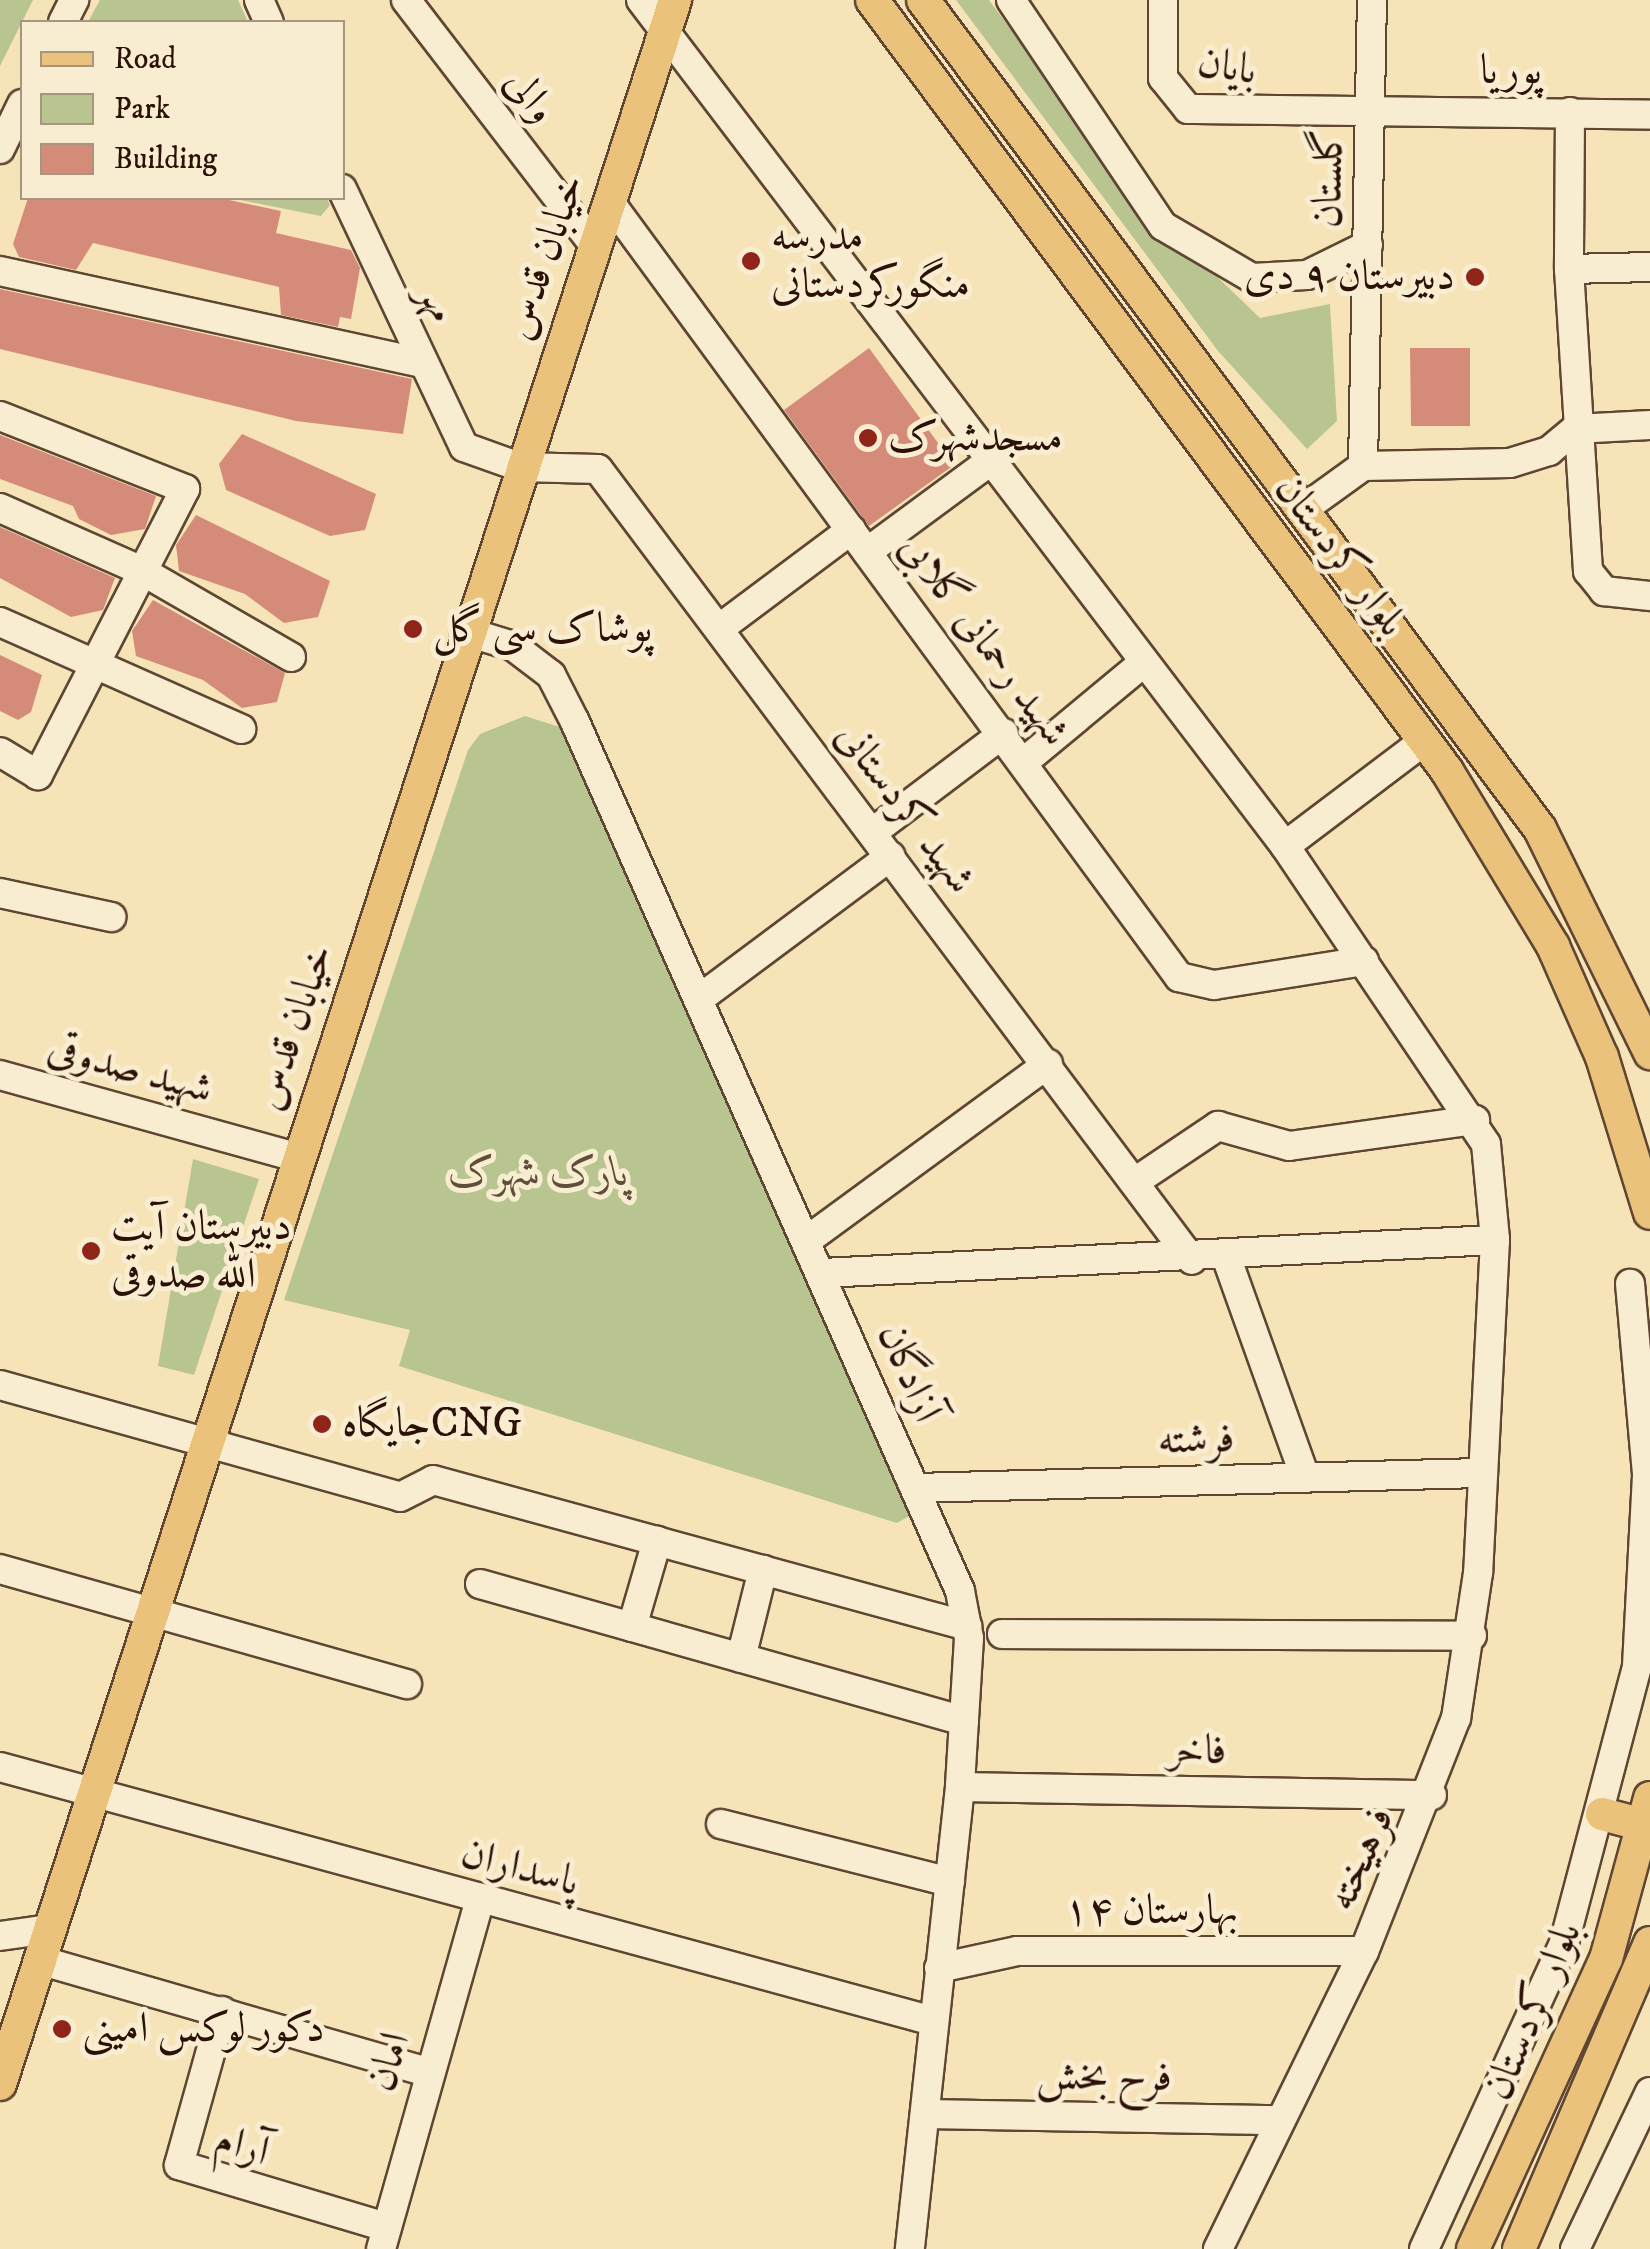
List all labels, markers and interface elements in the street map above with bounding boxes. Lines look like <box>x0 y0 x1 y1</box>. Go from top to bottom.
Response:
legend <box>20 20 345 200</box>
street label: بایان <box>1194 37 1260 97</box>
text: Road <box>114 41 176 78</box>
street label: پوریا <box>1480 46 1542 96</box>
street label: والی <box>493 58 567 134</box>
text: Park <box>114 91 170 128</box>
street label: گلستان <box>1303 127 1355 229</box>
text: Building <box>114 141 217 178</box>
street label: خیابان قدس <box>493 168 597 346</box>
place label: مدرسه منگورکردستانی <box>771 212 970 310</box>
marker: مدرسه منگورکردستانی <box>740 250 762 272</box>
place label: دبیرستان ۹ دی <box>1244 252 1455 302</box>
marker: دبیرستان ۹ دی <box>1464 266 1486 288</box>
street label: مهر <box>406 276 468 330</box>
place label: مسجدشهرک <box>888 413 1063 463</box>
marker: مسجدشهرک <box>857 427 879 449</box>
street label: بلوار کردستان <box>1263 465 1417 647</box>
street label: شهید رحمانی گلابی <box>888 524 1080 756</box>
place label: پوشاک سی گل <box>433 604 652 654</box>
marker: پوشاک سی گل <box>402 618 424 640</box>
street label: شهید کردستانی <box>824 712 986 904</box>
street label: خیابان قدس <box>242 938 346 1116</box>
street label: شهید صدوقی <box>42 1023 218 1115</box>
park label: پارک شهرک <box>449 1148 629 1198</box>
place label: دبیرستان آیت الله صدوقی <box>111 1202 292 1300</box>
marker: دبیرستان آیت الله صدوقی <box>80 1240 102 1262</box>
street label: آزادگان <box>866 1316 952 1430</box>
place label: جایگاهCNG <box>342 1399 522 1449</box>
marker: جایگاهCNG <box>311 1413 333 1435</box>
street label: فرشته <box>1157 1414 1235 1466</box>
street label: فاخر <box>1167 1725 1227 1777</box>
street label: فرهیخته <box>1316 1800 1406 1918</box>
street label: پاسداران <box>455 1828 585 1908</box>
street label: بهارستان ۱۴ <box>1064 1886 1238 1936</box>
street label: بلوار کردستان <box>1473 1914 1593 2108</box>
place label: دکور لوکس امینی <box>82 2004 325 2054</box>
marker: دکور لوکس امینی <box>51 2018 73 2040</box>
street label: امان <box>356 2026 422 2098</box>
street label: فرح بخش <box>1036 2051 1172 2103</box>
street label: آرام <box>209 2114 275 2178</box>

